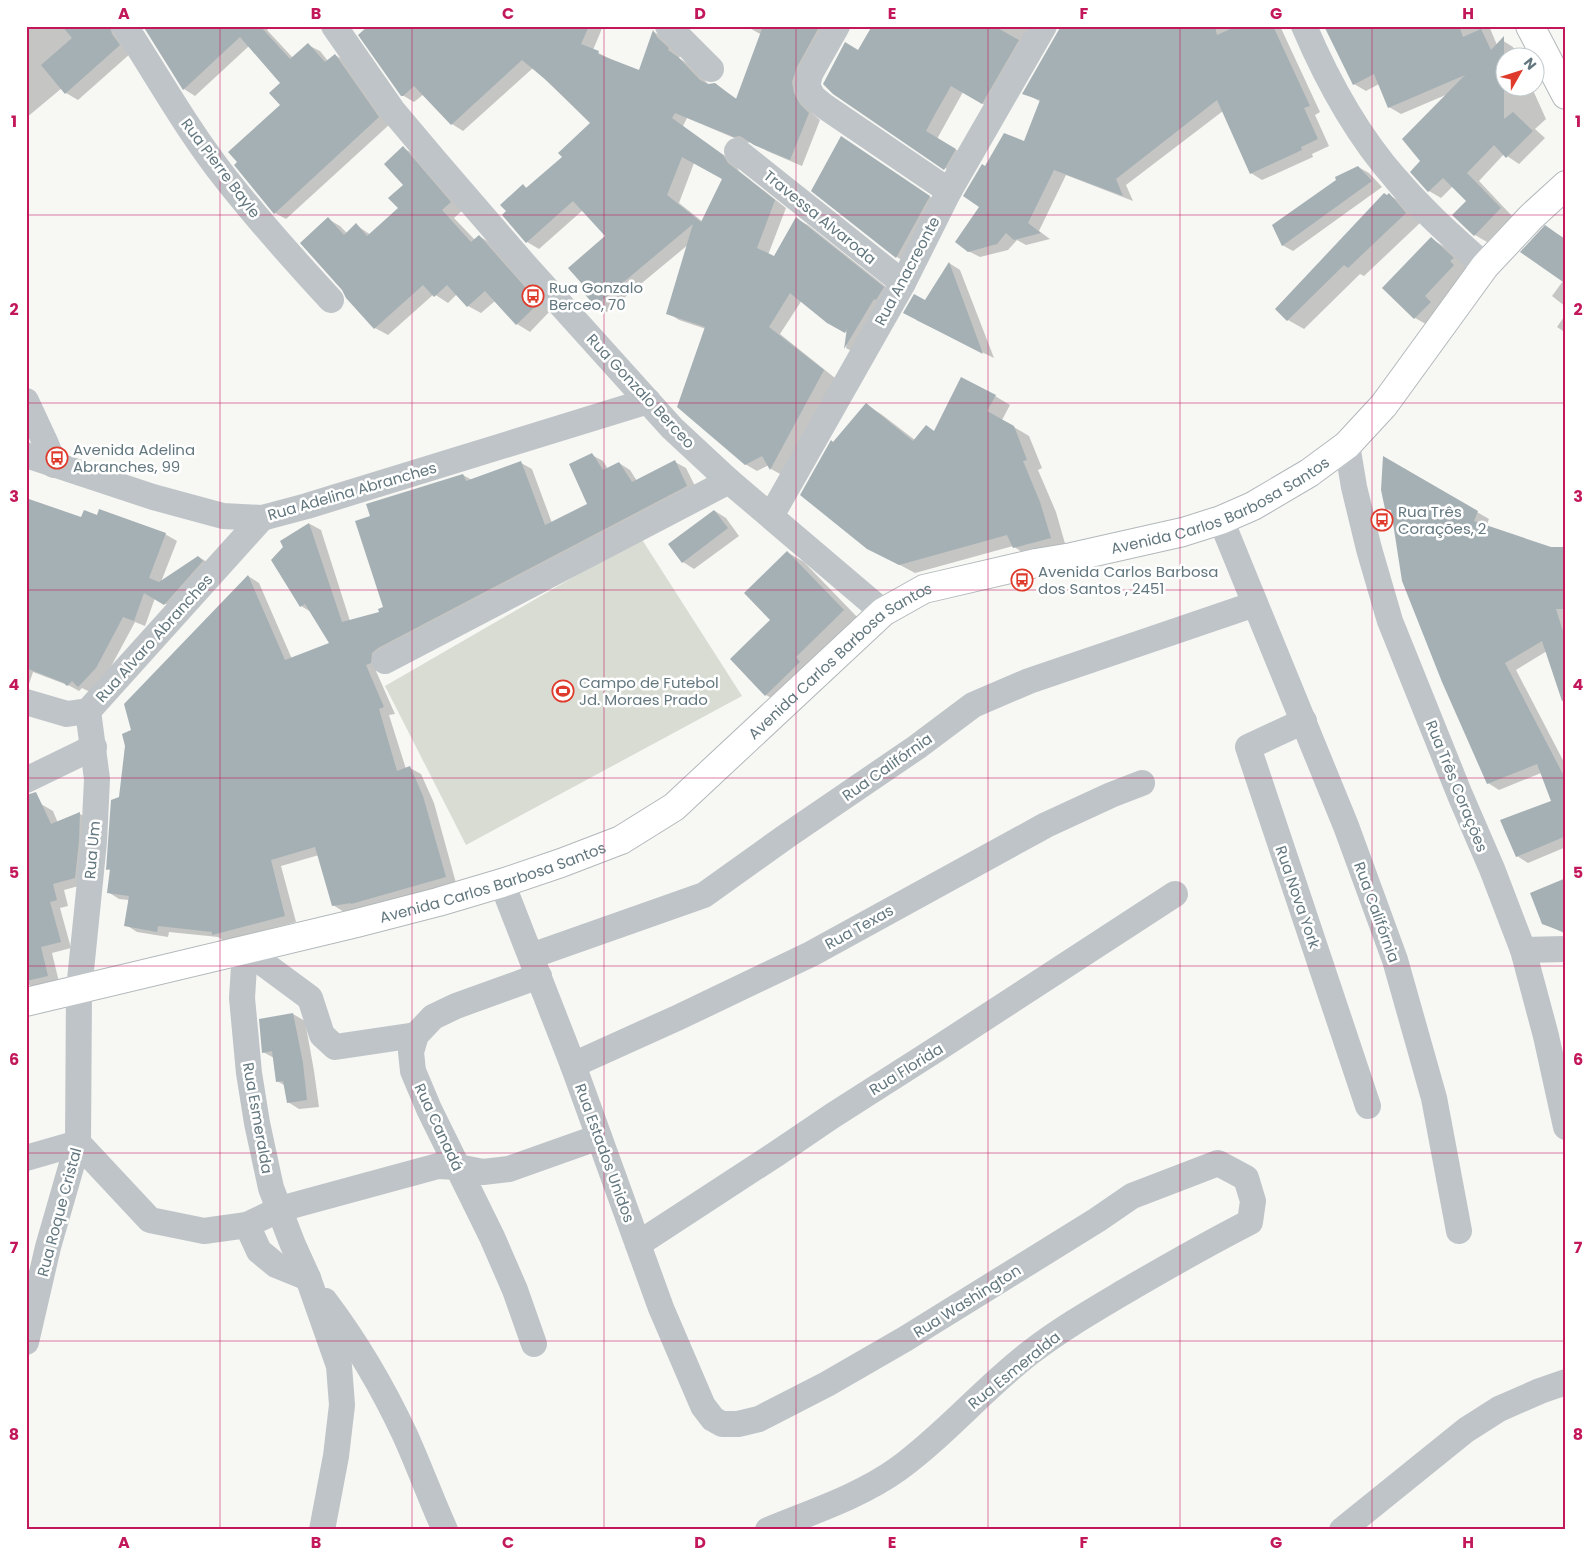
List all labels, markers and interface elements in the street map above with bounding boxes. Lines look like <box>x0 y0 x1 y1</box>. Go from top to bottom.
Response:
text: A <box>118 2 130 25</box>
text: B <box>311 2 321 25</box>
text: C <box>502 2 514 25</box>
text: D <box>694 2 706 25</box>
text: E <box>888 2 896 25</box>
text: F <box>1080 2 1089 25</box>
text: G <box>1270 2 1282 25</box>
text: H <box>1462 2 1474 25</box>
north arrow <box>1494 48 1544 98</box>
text: N <box>1519 53 1541 74</box>
text: 1 <box>11 110 17 133</box>
text: 1 <box>1575 110 1581 133</box>
street label: Rua Pierre Bayle <box>177 114 265 222</box>
street label: Travessa Alvaroda <box>759 165 881 269</box>
street label: Rua Anacreonte <box>869 213 945 329</box>
place label: Rua Gonzalo Berceo, 70 <box>549 277 643 315</box>
bus stop icon: Rua Gonzalo Berceo, 70 <box>521 284 545 308</box>
text: 2 <box>9 298 19 321</box>
text: 2 <box>1573 298 1583 321</box>
street label: Rua Gonzalo Berceo <box>582 329 700 453</box>
place label: Avenida Adelina Abranches, 99 <box>73 439 195 477</box>
bus stop icon: Avenida Adelina Abranches, 99 <box>45 446 69 470</box>
street label: Avenida Carlos Barbosa Santos <box>1109 451 1333 558</box>
street label: Rua Adelina Abranches <box>265 457 439 525</box>
text: 3 <box>9 485 19 508</box>
text: 3 <box>1573 485 1583 508</box>
place label: Rua Três Corações, 2 <box>1398 501 1486 539</box>
bus stop icon: Rua Três Corações, 2 <box>1370 508 1394 532</box>
place label: Avenida Carlos Barbosa dos Santos , 2451 <box>1038 561 1218 599</box>
bus stop icon: Avenida Carlos Barbosa dos Santos , 2451 <box>1010 568 1034 592</box>
street label: Rua Alvaro Abranches <box>91 569 217 707</box>
street label: Avenida Carlos Barbosa Santos <box>743 577 934 744</box>
place label: Campo de Futebol Jd. Moraes Prado <box>579 672 719 710</box>
text: 4 <box>9 673 20 696</box>
text: 4 <box>1573 673 1584 696</box>
sports icon: Campo de Futebol Jd. Moraes Prado <box>551 679 575 703</box>
street label: Rua Três Corações <box>1421 717 1493 855</box>
street label: Rua Califórnia <box>838 728 936 806</box>
street label: Rua Um <box>79 820 105 880</box>
street label: Avenida Carlos Barbosa Santos <box>377 836 609 927</box>
street label: Rua Nova York <box>1271 843 1325 951</box>
street label: Rua Califórnia <box>1349 859 1405 965</box>
text: 5 <box>9 861 19 884</box>
text: 5 <box>1573 861 1583 884</box>
street label: Rua Texas <box>821 899 897 954</box>
street label: Rua Florida <box>865 1038 947 1100</box>
text: 6 <box>9 1048 19 1071</box>
text: 6 <box>1573 1048 1583 1071</box>
street label: Rua Esmeralda <box>238 1061 278 1175</box>
street label: Rua Canadá <box>409 1080 469 1174</box>
street label: Rua Estados Unidos <box>570 1081 640 1226</box>
street label: Rua Roque Cristal <box>32 1145 86 1279</box>
text: 7 <box>10 1236 19 1259</box>
text: 7 <box>1574 1236 1583 1259</box>
street label: Rua Washington <box>909 1259 1025 1343</box>
street label: Rua Esmeralda <box>964 1326 1064 1414</box>
text: 8 <box>9 1423 19 1446</box>
text: 8 <box>1573 1423 1583 1446</box>
text: A <box>118 1531 130 1554</box>
text: B <box>311 1531 321 1554</box>
text: C <box>502 1531 514 1554</box>
text: D <box>694 1531 706 1554</box>
text: E <box>888 1531 896 1554</box>
text: F <box>1080 1531 1089 1554</box>
text: G <box>1270 1531 1282 1554</box>
text: H <box>1462 1531 1474 1554</box>

